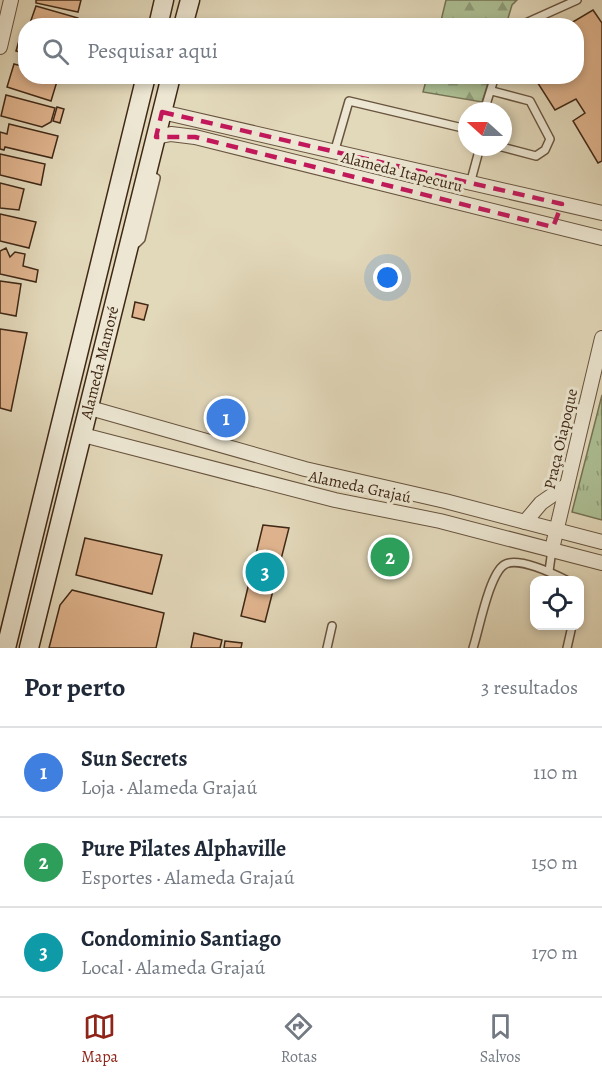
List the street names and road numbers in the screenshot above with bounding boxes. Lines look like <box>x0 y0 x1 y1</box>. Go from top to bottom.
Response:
street label: Alameda Itapecuru <box>338 146 465 198</box>
street label: Alameda Mamoré <box>75 304 124 422</box>
street label: Praça Oiapoque <box>539 386 583 492</box>
street label: Alameda Grajaú <box>306 465 413 509</box>

